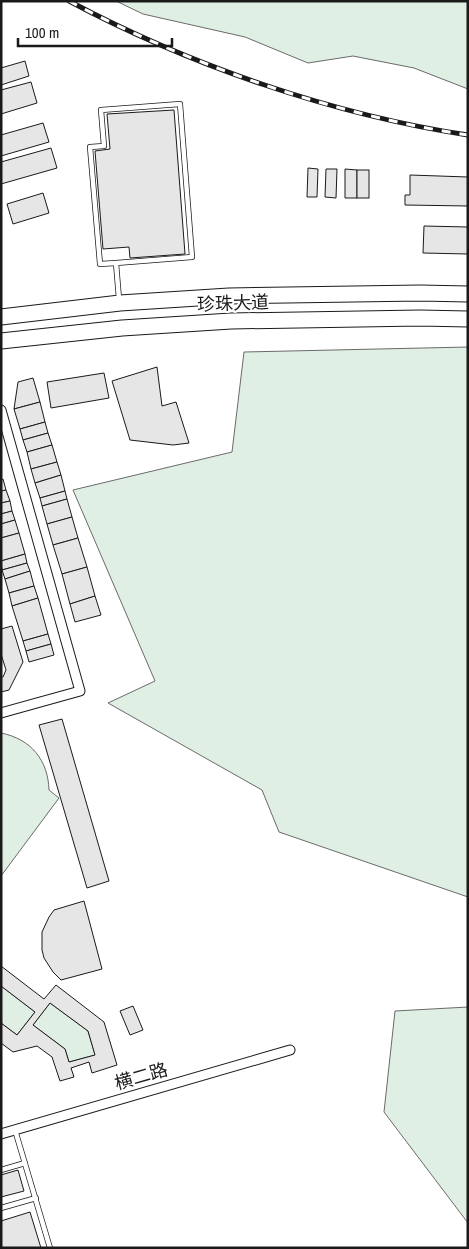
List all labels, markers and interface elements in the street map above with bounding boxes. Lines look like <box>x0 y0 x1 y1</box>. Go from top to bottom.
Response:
scale bar <box>18 15 171 47</box>
text: 100 m <box>25 22 59 43</box>
street label: 珍珠大道 <box>197 289 269 317</box>
street label: 横二路 <box>112 1057 170 1095</box>

